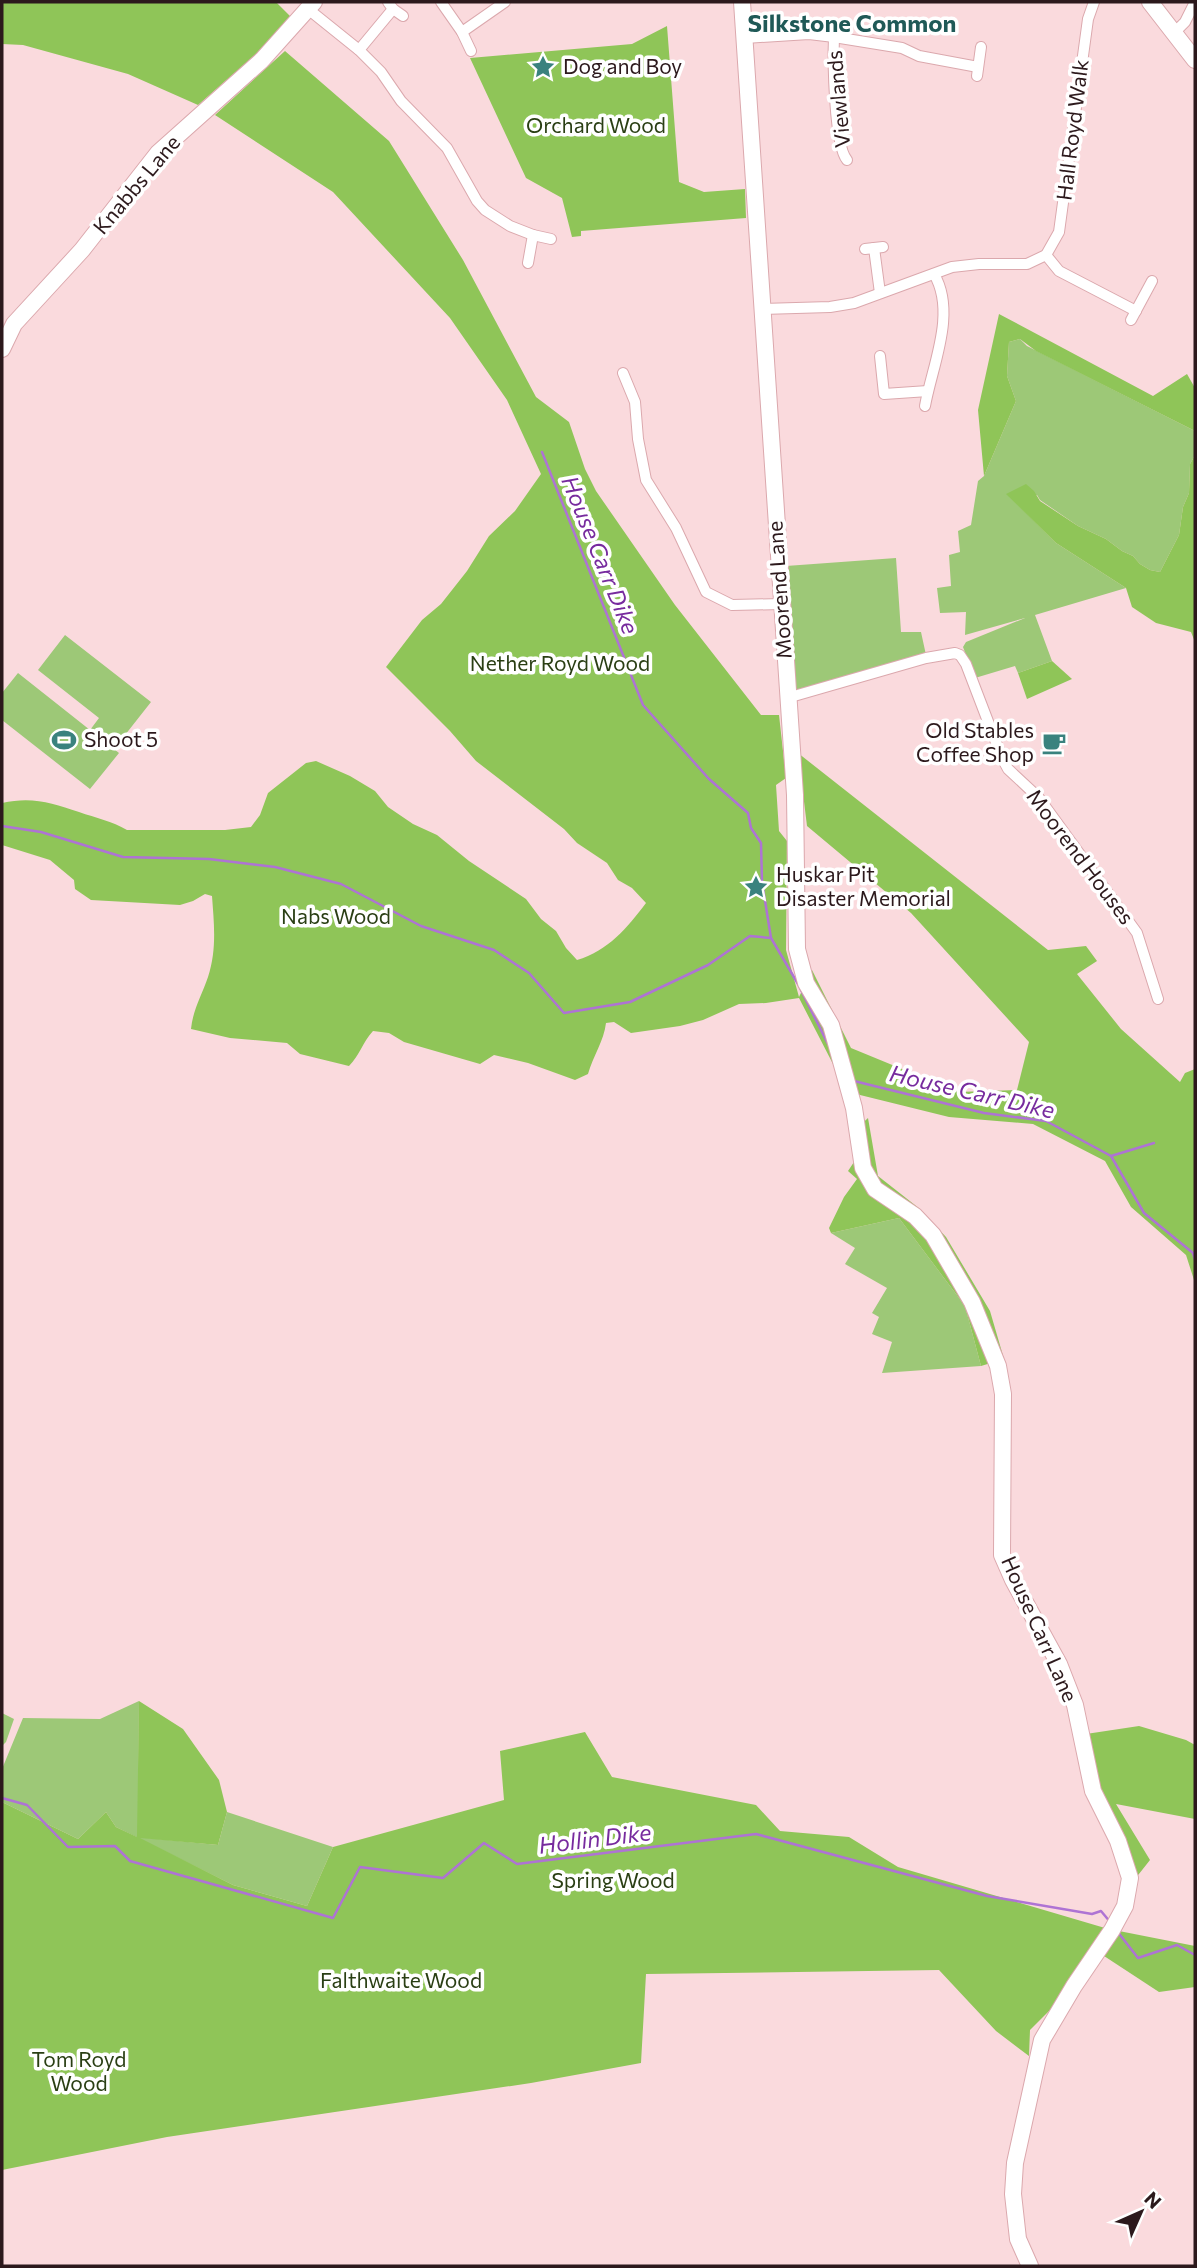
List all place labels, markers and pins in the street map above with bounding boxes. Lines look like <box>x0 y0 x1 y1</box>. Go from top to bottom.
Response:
place icon: Dog and Boy <box>529 53 557 81</box>
place label: Dog and Boy <box>563 53 682 78</box>
place label: Old Stables Coffee Shop <box>916 717 1034 766</box>
sports icon: Shoot 5 <box>50 726 78 754</box>
place label: Shoot 5 <box>84 726 158 751</box>
cafe icon: Old Stables Coffee Shop <box>1040 729 1068 757</box>
place label: Huskar Pit Disaster Memorial <box>776 861 951 910</box>
place icon: Huskar Pit Disaster Memorial <box>742 873 770 901</box>

